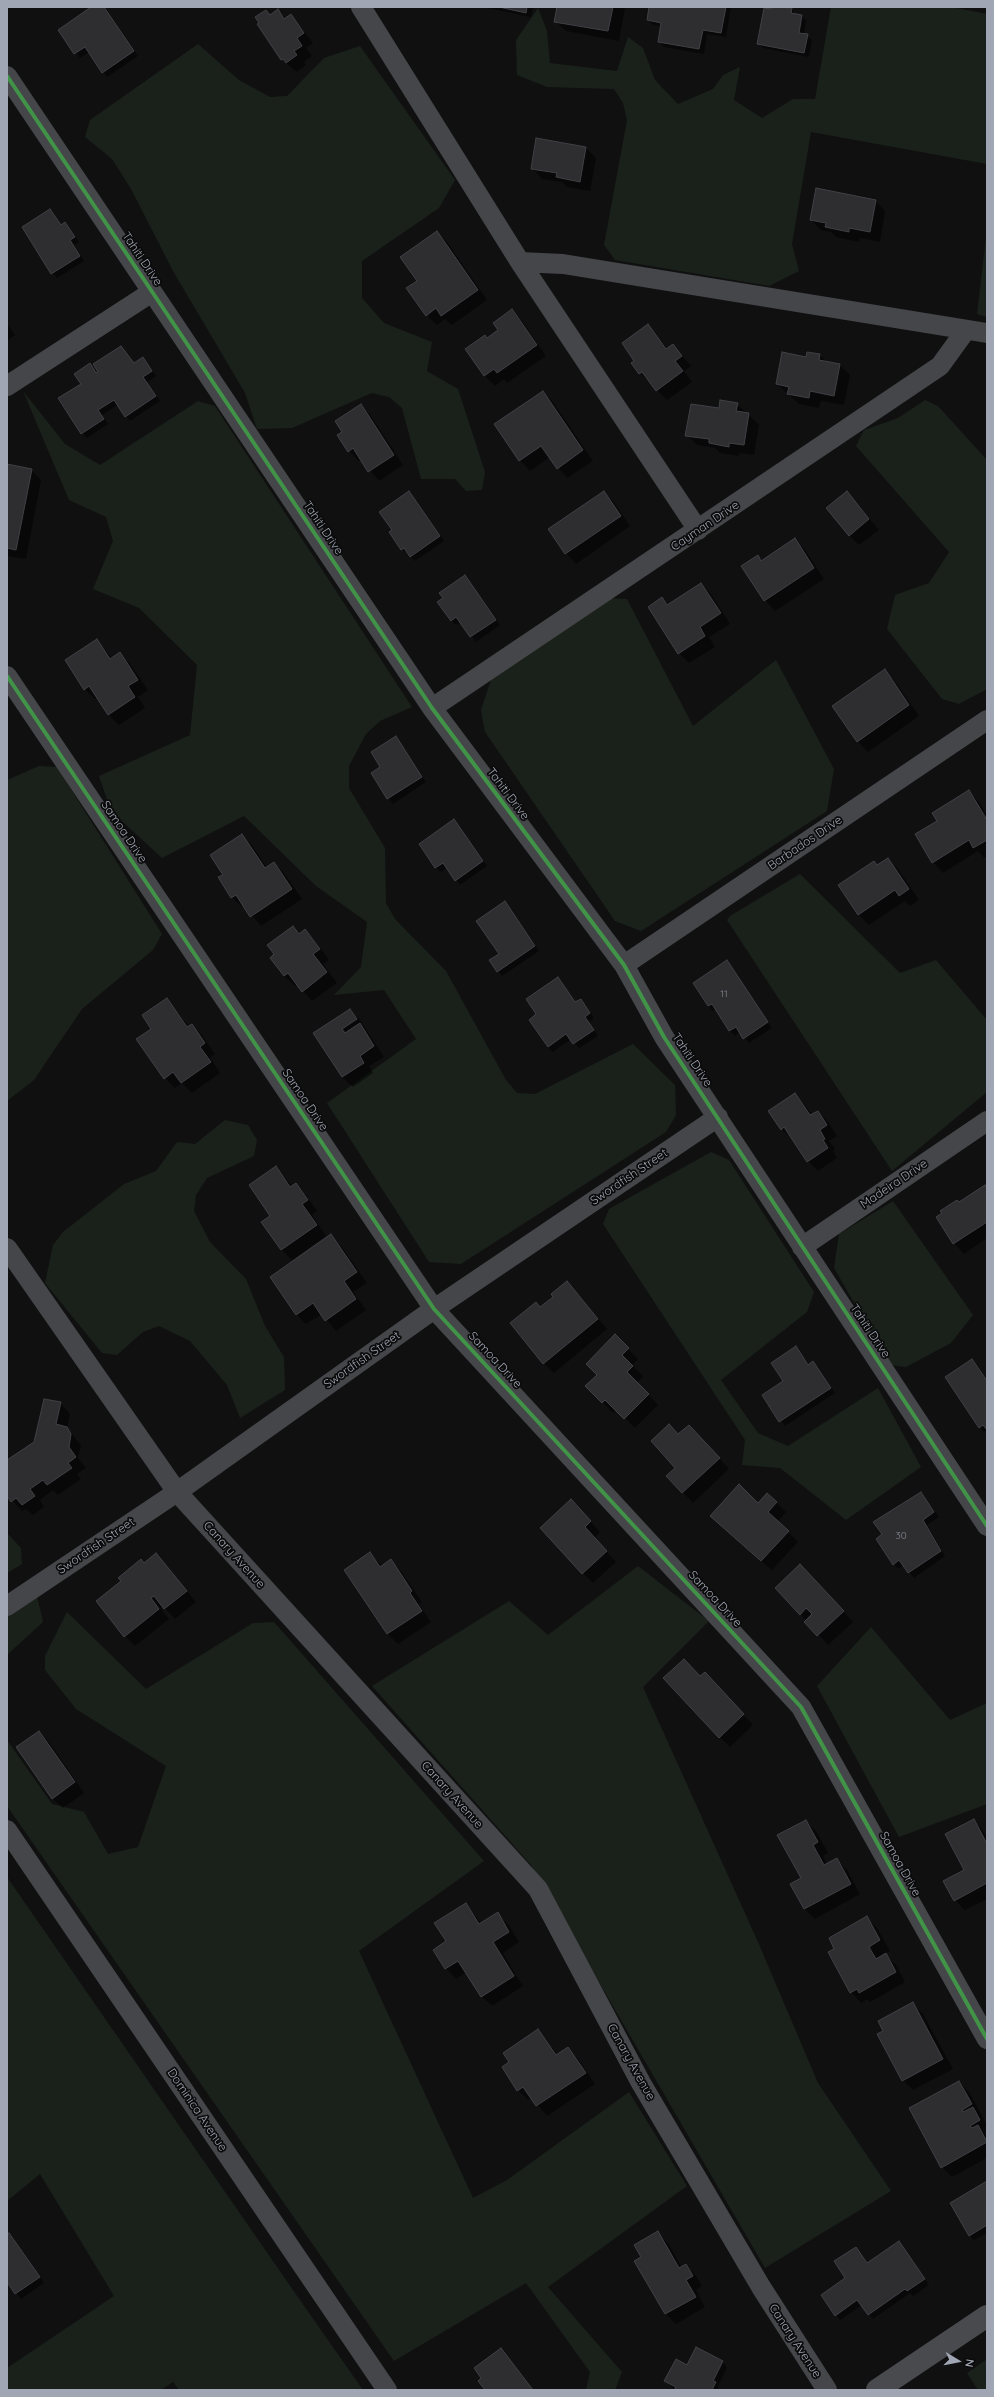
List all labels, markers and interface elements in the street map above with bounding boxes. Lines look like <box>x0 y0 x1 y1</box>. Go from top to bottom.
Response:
street label: Tahiti Drive <box>119 229 165 289</box>
street label: Tahiti Drive <box>300 498 346 558</box>
street label: Cayman Drive <box>668 498 742 554</box>
street label: Tahiti Drive <box>484 765 532 823</box>
street label: Samoa Drive <box>98 798 150 866</box>
street label: Barbados Drive <box>765 813 845 873</box>
house number: 11 <box>720 988 728 1000</box>
street label: Tahiti Drive <box>669 1030 715 1090</box>
street label: Samoa Drive <box>279 1066 331 1134</box>
street label: Swordfish Street <box>588 1146 670 1208</box>
street label: Madeira Drive <box>858 1156 930 1212</box>
street label: Tahiti Drive <box>847 1301 893 1361</box>
street label: Swordfish Street <box>321 1328 403 1392</box>
street label: Samoa Drive <box>465 1329 525 1391</box>
street label: Swordfish Street <box>55 1515 137 1577</box>
street label: Canary Avenue <box>200 1519 268 1591</box>
house number: 30 <box>895 1530 907 1542</box>
street label: Samoa Drive <box>685 1568 745 1630</box>
street label: Canary Avenue <box>418 1759 486 1831</box>
street label: Samoa Drive <box>876 1829 924 1899</box>
street label: Canary Avenue <box>604 2021 658 2103</box>
street label: Dominica Avenue <box>164 2066 230 2154</box>
street label: Canary Avenue <box>766 2301 824 2381</box>
north arrow <box>938 2341 978 2381</box>
text: N <box>962 2358 977 2368</box>

